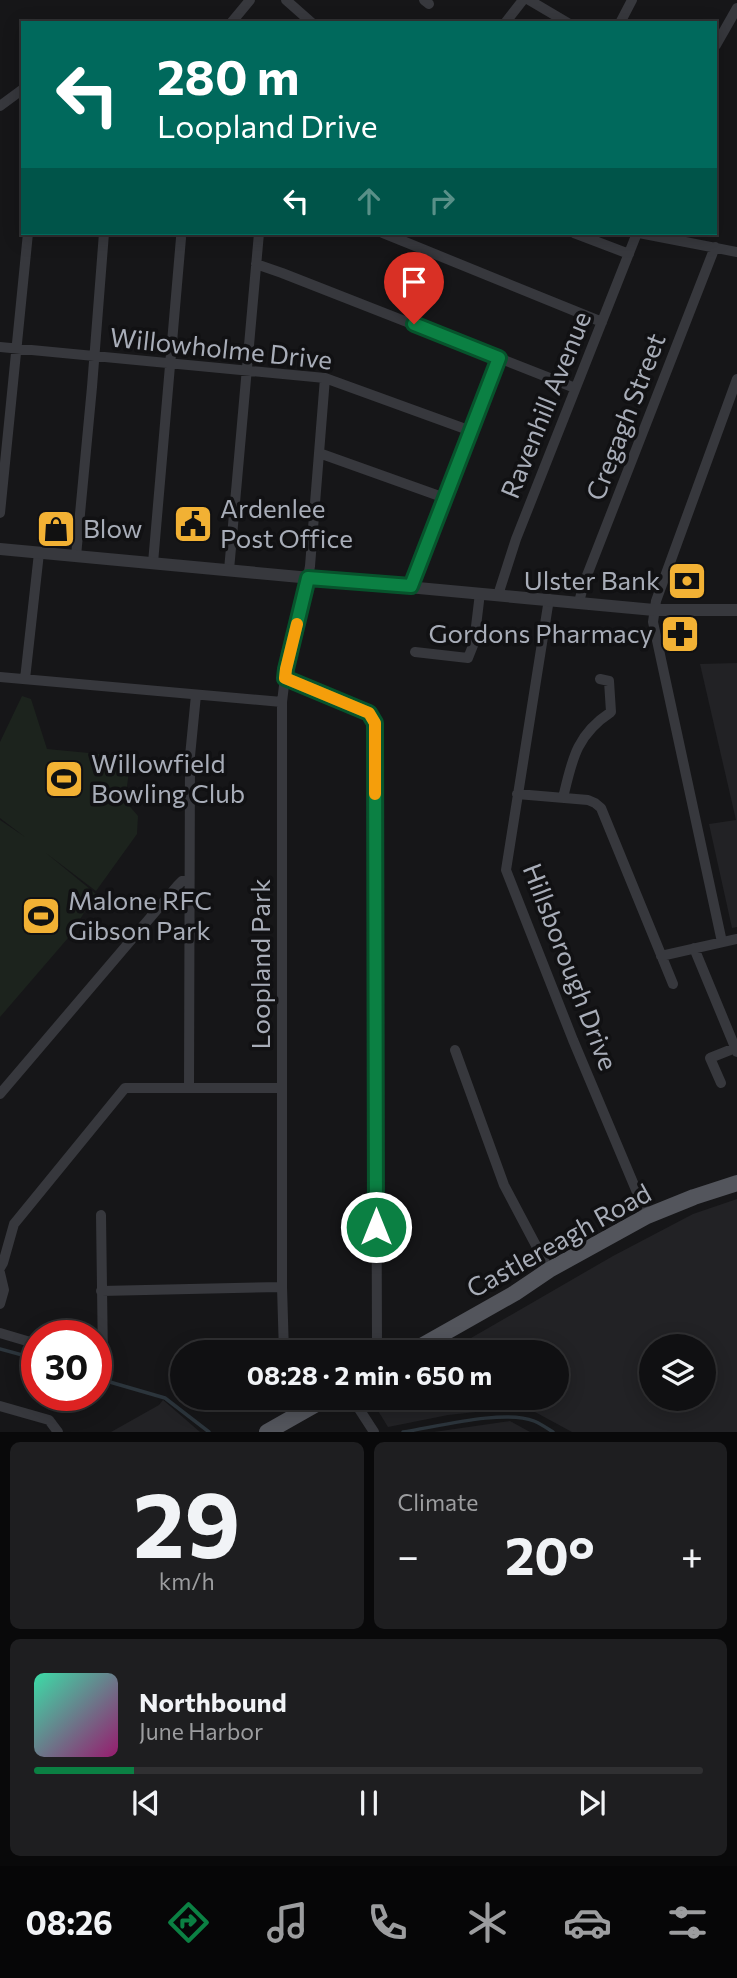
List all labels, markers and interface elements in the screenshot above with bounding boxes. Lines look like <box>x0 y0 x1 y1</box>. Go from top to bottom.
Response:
text: 280 m <box>157 45 300 105</box>
icon: left <box>42 49 133 140</box>
text: Loopland Drive <box>157 105 378 145</box>
icon: left <box>277 182 315 220</box>
icon: ahead <box>350 182 388 220</box>
icon: right <box>423 182 461 220</box>
pin <box>384 252 444 324</box>
icon: arrive <box>395 263 433 301</box>
street label: Ravenhill Avenue <box>493 307 596 502</box>
street label: Willowholme Drive <box>108 320 334 375</box>
street label: Cregagh Street <box>579 329 671 504</box>
place label: Ardenlee Post Office <box>220 492 353 553</box>
public building icon: Ardenlee Post Office <box>172 503 214 545</box>
shop icon: Blow <box>35 508 77 550</box>
place label: Blow <box>83 512 142 543</box>
bank icon: Ulster Bank <box>666 560 708 602</box>
place label: Ulster Bank <box>524 564 660 595</box>
pharmacy icon: Gordons Pharmacy <box>659 613 701 655</box>
place label: Gordons Pharmacy <box>428 617 653 648</box>
place label: Willowfield Bowling Club <box>91 747 245 808</box>
sports icon: Willowfield Bowling Club <box>43 758 85 800</box>
street label: Hillsborough Drive <box>518 859 625 1074</box>
street label: Loopland Park <box>244 879 275 1049</box>
place label: Malone RFC Gibson Park <box>68 884 212 945</box>
sports icon: Malone RFC Gibson Park <box>20 895 62 937</box>
street label: Castlereagh Road <box>461 1176 656 1303</box>
position arrow <box>339 1190 413 1264</box>
speed limit sign: 30 <box>21 1320 112 1411</box>
map controls <box>639 1334 716 1411</box>
button: layers <box>639 1334 716 1411</box>
text: 08:28 · 2 min · 650 m <box>247 1359 492 1390</box>
text: 29 <box>133 1465 240 1577</box>
text: Climate <box>398 1488 479 1516</box>
text: 20° <box>505 1522 595 1586</box>
text: − <box>398 1531 419 1578</box>
text: + <box>681 1531 703 1578</box>
text: km/h <box>159 1567 215 1595</box>
text: Northbound <box>139 1686 287 1717</box>
text: June Harbor <box>139 1717 263 1745</box>
icon: previous <box>127 1784 165 1822</box>
icon: pause <box>350 1784 388 1822</box>
icon: next <box>573 1784 611 1822</box>
icon: directions <box>164 1898 213 1947</box>
icon: music <box>263 1898 312 1947</box>
icon: phone <box>363 1898 412 1947</box>
icon: climate <box>463 1898 512 1947</box>
icon: car <box>563 1898 612 1947</box>
icon: filters <box>663 1898 712 1947</box>
text: 08:26 <box>25 1902 113 1942</box>

